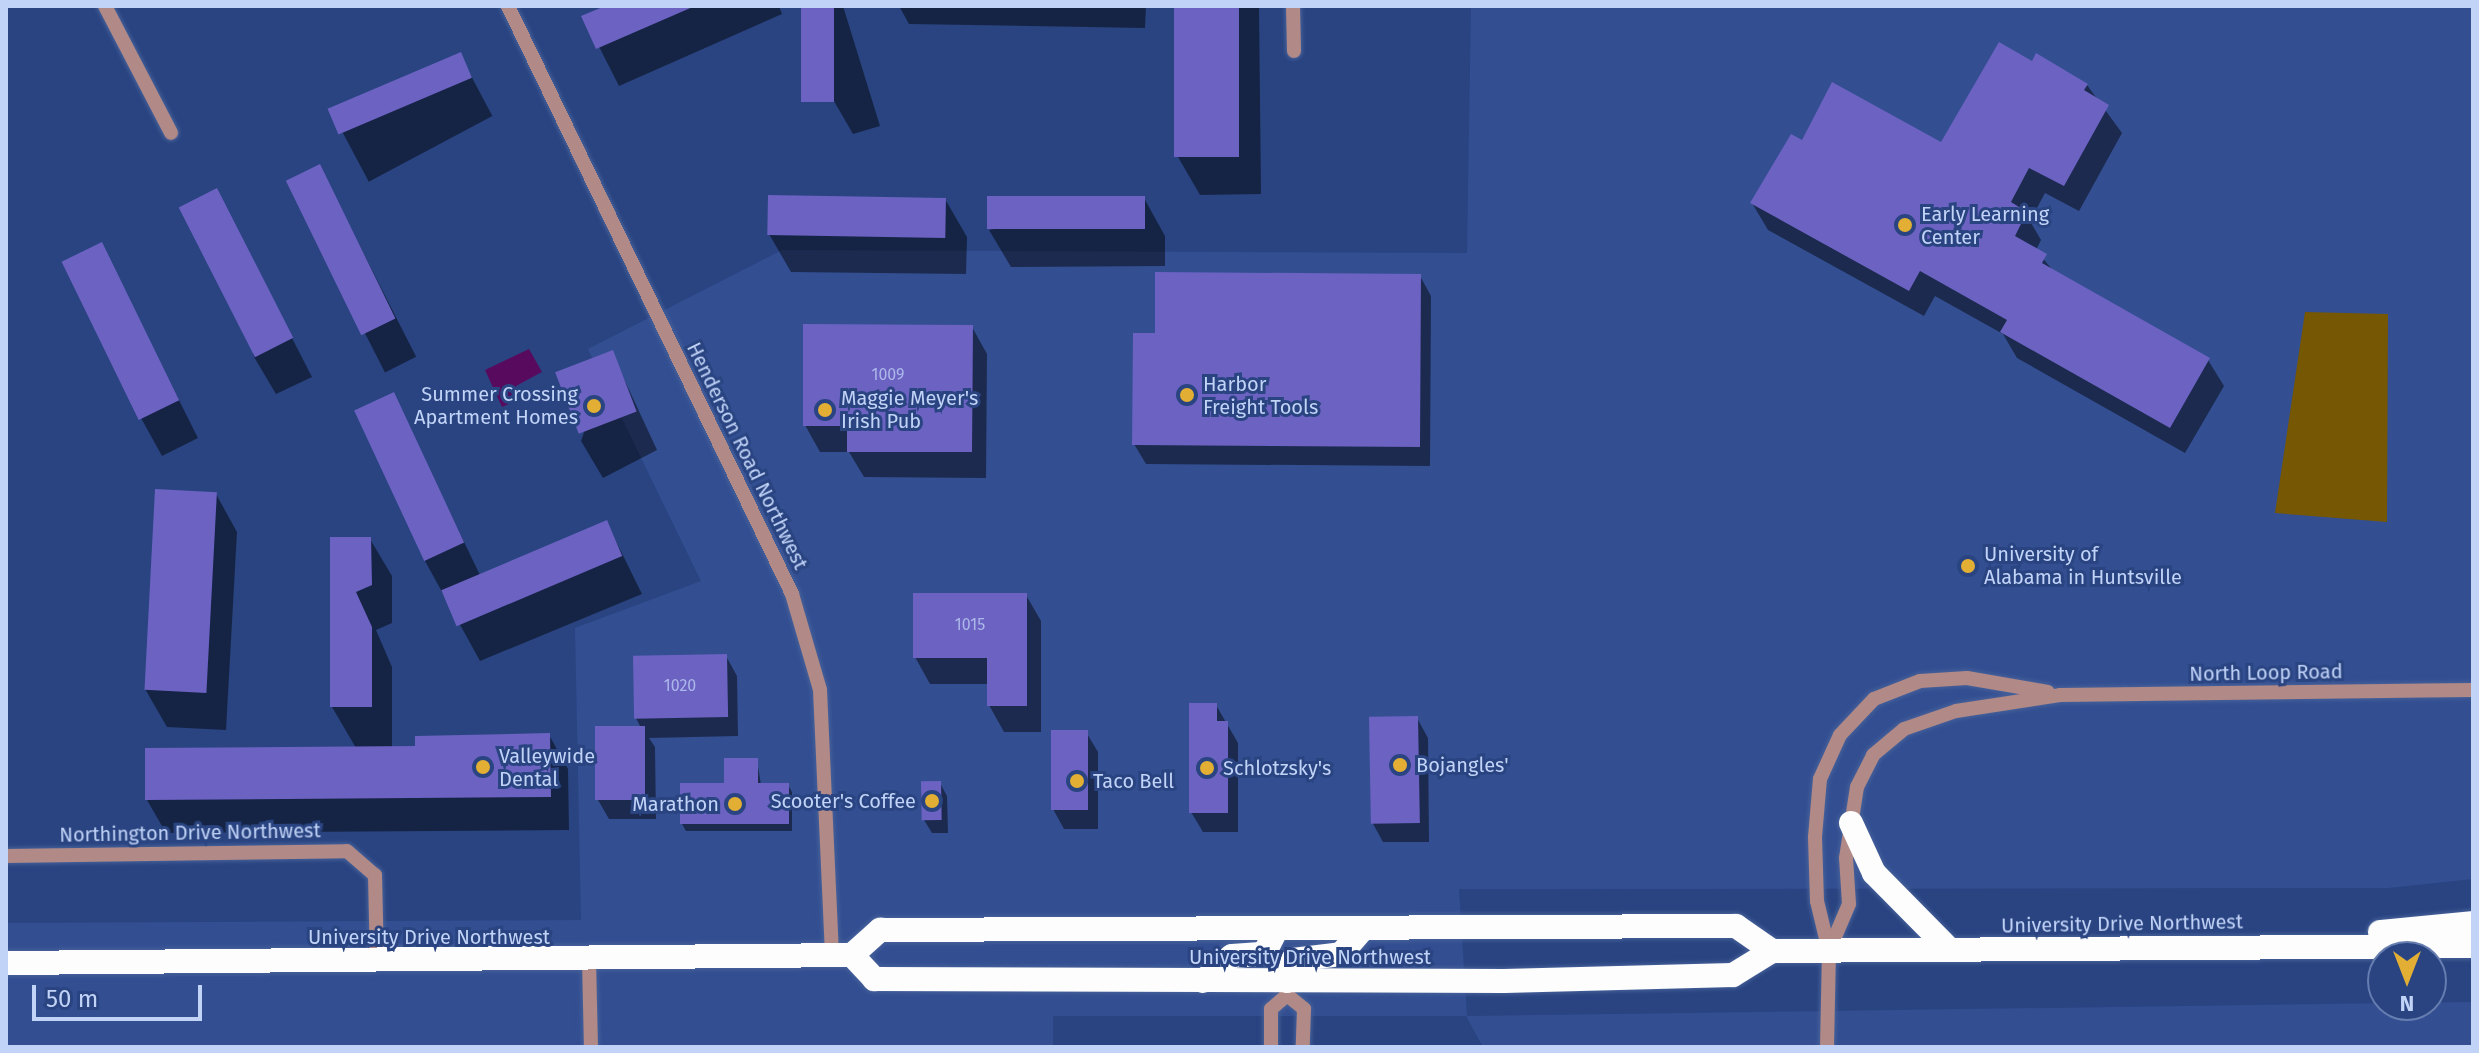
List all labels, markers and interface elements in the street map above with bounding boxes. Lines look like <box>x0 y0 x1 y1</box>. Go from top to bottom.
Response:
place label: Early Learning Center <box>1921 202 2049 249</box>
marker: Early Learning Center <box>1896 216 1914 234</box>
street label: Henderson Road Northwest <box>681 338 813 574</box>
house number: 1009 <box>871 365 905 385</box>
place label: Harbor Freight Tools <box>1203 372 1318 419</box>
place label: Summer Crossing Apartment Homes <box>414 382 578 429</box>
place label: Maggie Meyer's Irish Pub <box>841 386 978 433</box>
marker: Harbor Freight Tools <box>1178 386 1196 404</box>
marker: Summer Crossing Apartment Homes <box>585 397 603 415</box>
marker: Maggie Meyer's Irish Pub <box>816 401 834 419</box>
place label: University of Alabama in Huntsville <box>1984 542 2182 589</box>
marker: University of Alabama in Huntsville <box>1959 557 1977 575</box>
house number: 1015 <box>955 615 985 635</box>
street label: North Loop Road <box>2189 660 2343 686</box>
house number: 1020 <box>664 676 696 696</box>
place label: Valleywide Dental <box>499 744 595 791</box>
place label: Bojangles' <box>1416 753 1509 777</box>
place label: Schlotzsky's <box>1223 756 1331 780</box>
marker: Bojangles' <box>1391 756 1409 774</box>
marker: Valleywide Dental <box>474 758 492 776</box>
marker: Schlotzsky's <box>1198 759 1216 777</box>
place label: Taco Bell <box>1093 769 1174 793</box>
marker: Taco Bell <box>1068 772 1086 790</box>
place label: Scooter's Coffee <box>771 789 916 813</box>
place label: Marathon <box>632 792 719 816</box>
marker: Scooter's Coffee <box>923 792 941 810</box>
marker: Marathon <box>726 795 744 813</box>
street label: Northington Drive Northwest <box>59 819 321 847</box>
street label: University Drive Northwest <box>2001 910 2243 938</box>
street label: University Drive Northwest <box>308 925 550 949</box>
north arrow <box>2367 941 2447 1021</box>
street label: University Drive Northwest <box>1189 945 1431 969</box>
scale bar <box>36 969 206 1019</box>
text: 50 m <box>46 985 98 1013</box>
text: N <box>2400 990 2414 1017</box>

